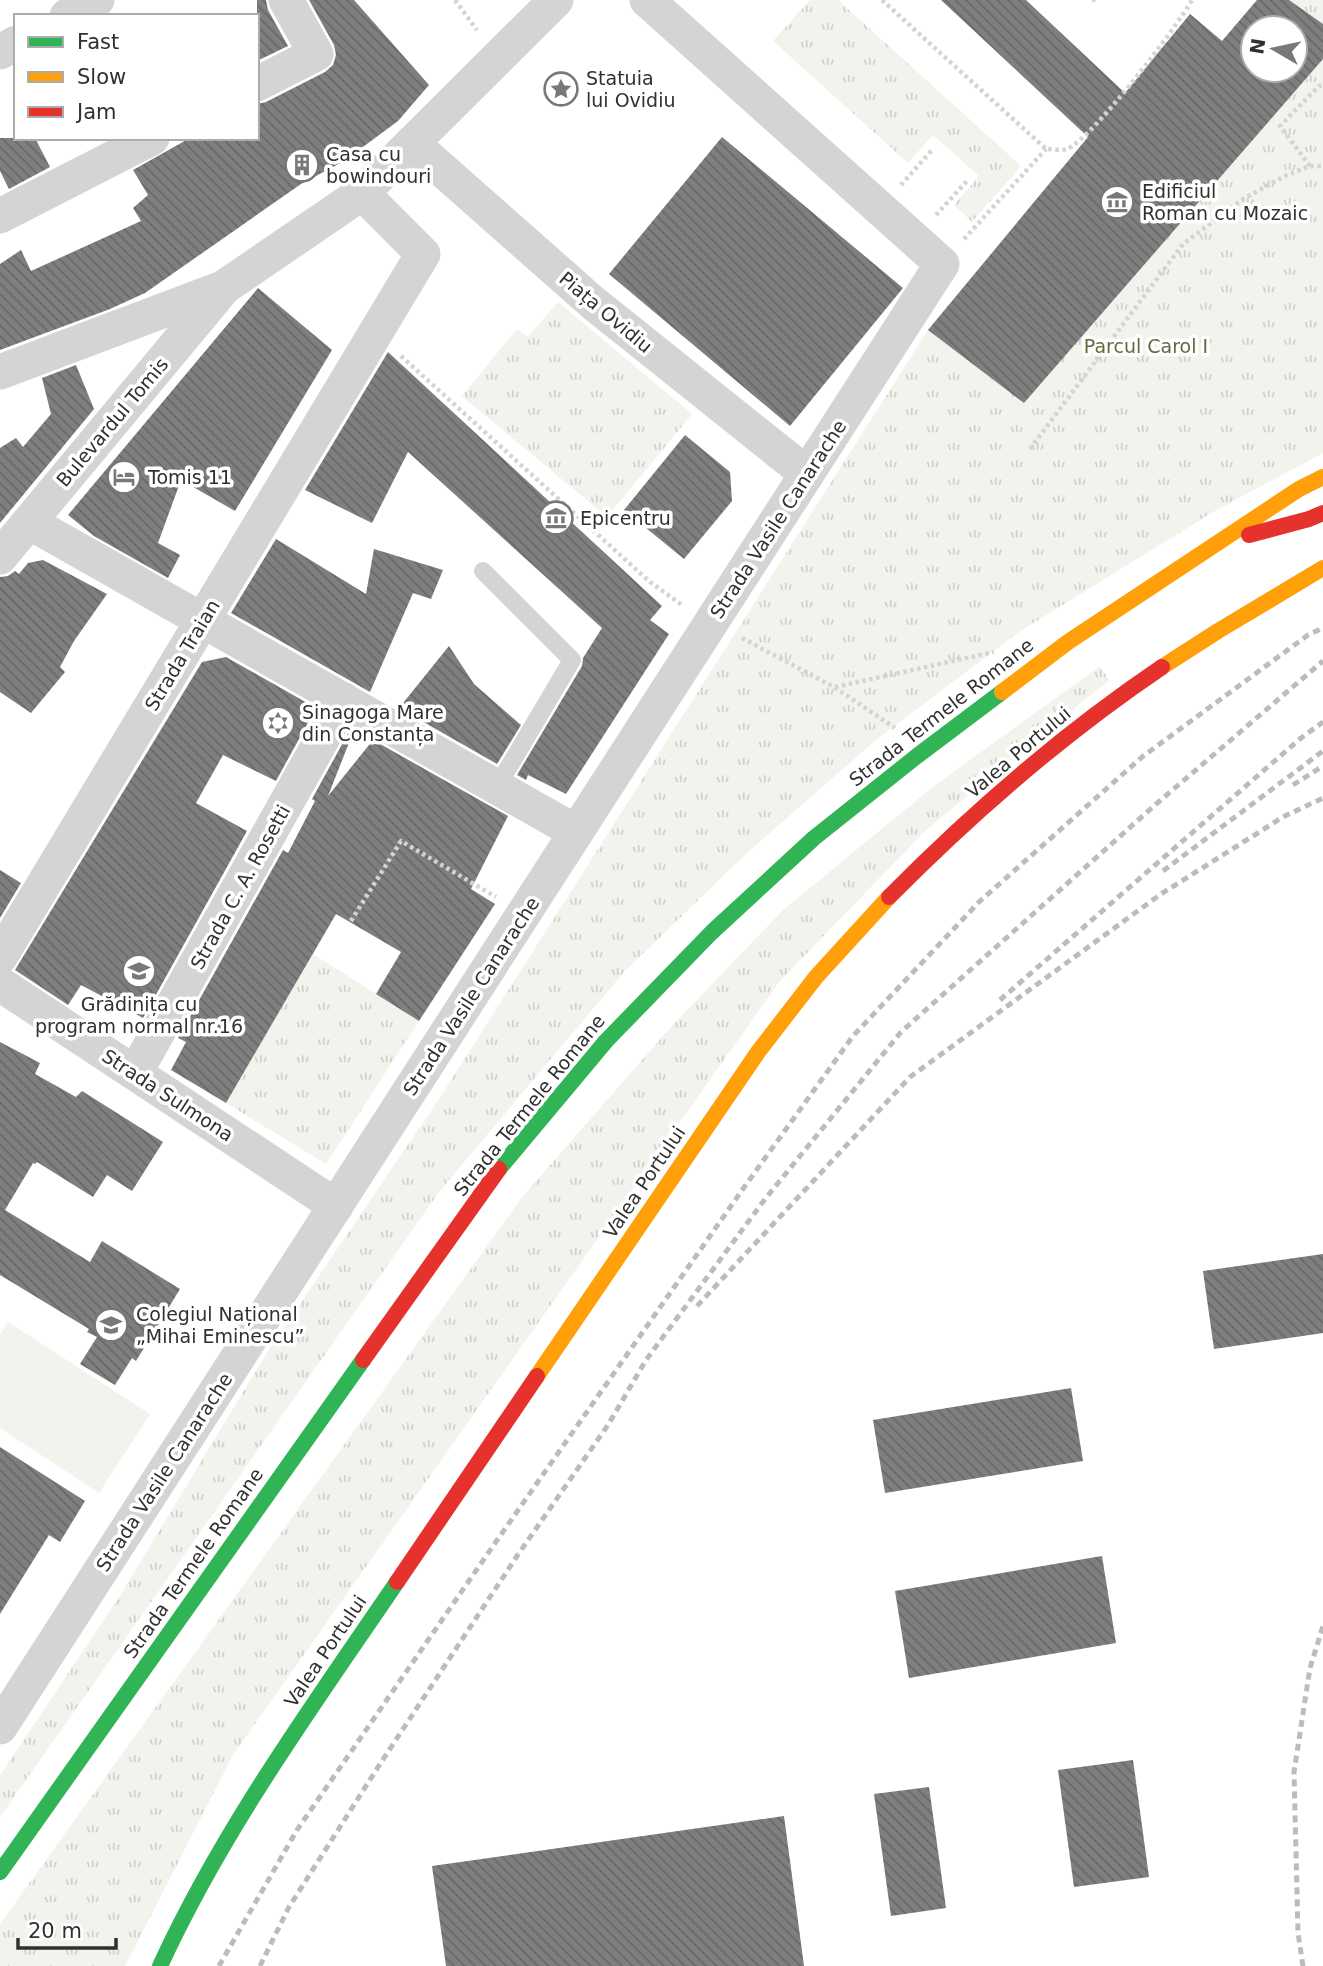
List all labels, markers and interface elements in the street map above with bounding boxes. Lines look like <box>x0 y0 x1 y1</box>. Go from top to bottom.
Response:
legend <box>14 14 259 140</box>
north arrow <box>1239 14 1309 84</box>
text: Fast <box>77 30 119 54</box>
text: N <box>1245 37 1269 56</box>
text: Slow <box>77 65 126 89</box>
place label: Statuia lui Ovidiu <box>586 67 676 111</box>
place icon: Statuia lui Ovidiu <box>542 70 580 108</box>
text: Jam <box>75 100 117 124</box>
place label: Casa cu bowindouri <box>326 143 431 187</box>
building icon: Casa cu bowindouri <box>283 146 321 184</box>
place label: Edificiul Roman cu Mozaic <box>1142 180 1308 224</box>
museum icon: Edificiul Roman cu Mozaic <box>1098 183 1136 221</box>
street label: Piața Ovidiu <box>555 267 657 358</box>
park label: Parcul Carol I <box>1084 335 1208 357</box>
street label: Bulevardul Tomis <box>52 353 172 491</box>
street label: Strada Vasile Canarache <box>706 416 850 622</box>
hotel icon: Tomis 11 <box>105 458 143 496</box>
place label: Tomis 11 <box>147 466 232 488</box>
museum icon: Epicentru <box>537 499 575 537</box>
place label: Epicentru <box>580 507 671 529</box>
street label: Strada Traian <box>140 595 224 715</box>
street label: Strada Termele Romane <box>845 633 1037 791</box>
place label: Sinagoga Mare din Constanța <box>302 701 444 746</box>
street label: Valea Portului <box>961 702 1075 802</box>
synagogue icon: Sinagoga Mare din Constanța <box>259 704 297 742</box>
street label: Strada C. A. Rosetti <box>186 801 294 973</box>
street label: Strada Vasile Canarache <box>399 893 543 1099</box>
school or university icon: Grădinița cu program normal nr.16 <box>120 952 158 990</box>
place label: Grădinița cu program normal nr.16 <box>35 993 243 1037</box>
street label: Strada Termele Romane <box>449 1010 609 1200</box>
street label: Strada Sulmona <box>98 1044 238 1146</box>
street label: Valea Portului <box>598 1122 690 1242</box>
place label: Colegiul Național „Mihai Eminescu” <box>136 1303 304 1347</box>
school or university icon: Colegiul Național „Mihai Eminescu” <box>92 1306 130 1344</box>
street label: Strada Vasile Canarache <box>92 1369 236 1575</box>
street label: Strada Termele Romane <box>119 1464 267 1662</box>
street label: Valea Portului <box>279 1591 371 1711</box>
scale bar <box>18 1906 116 1950</box>
text: 20 m <box>28 1919 82 1943</box>

